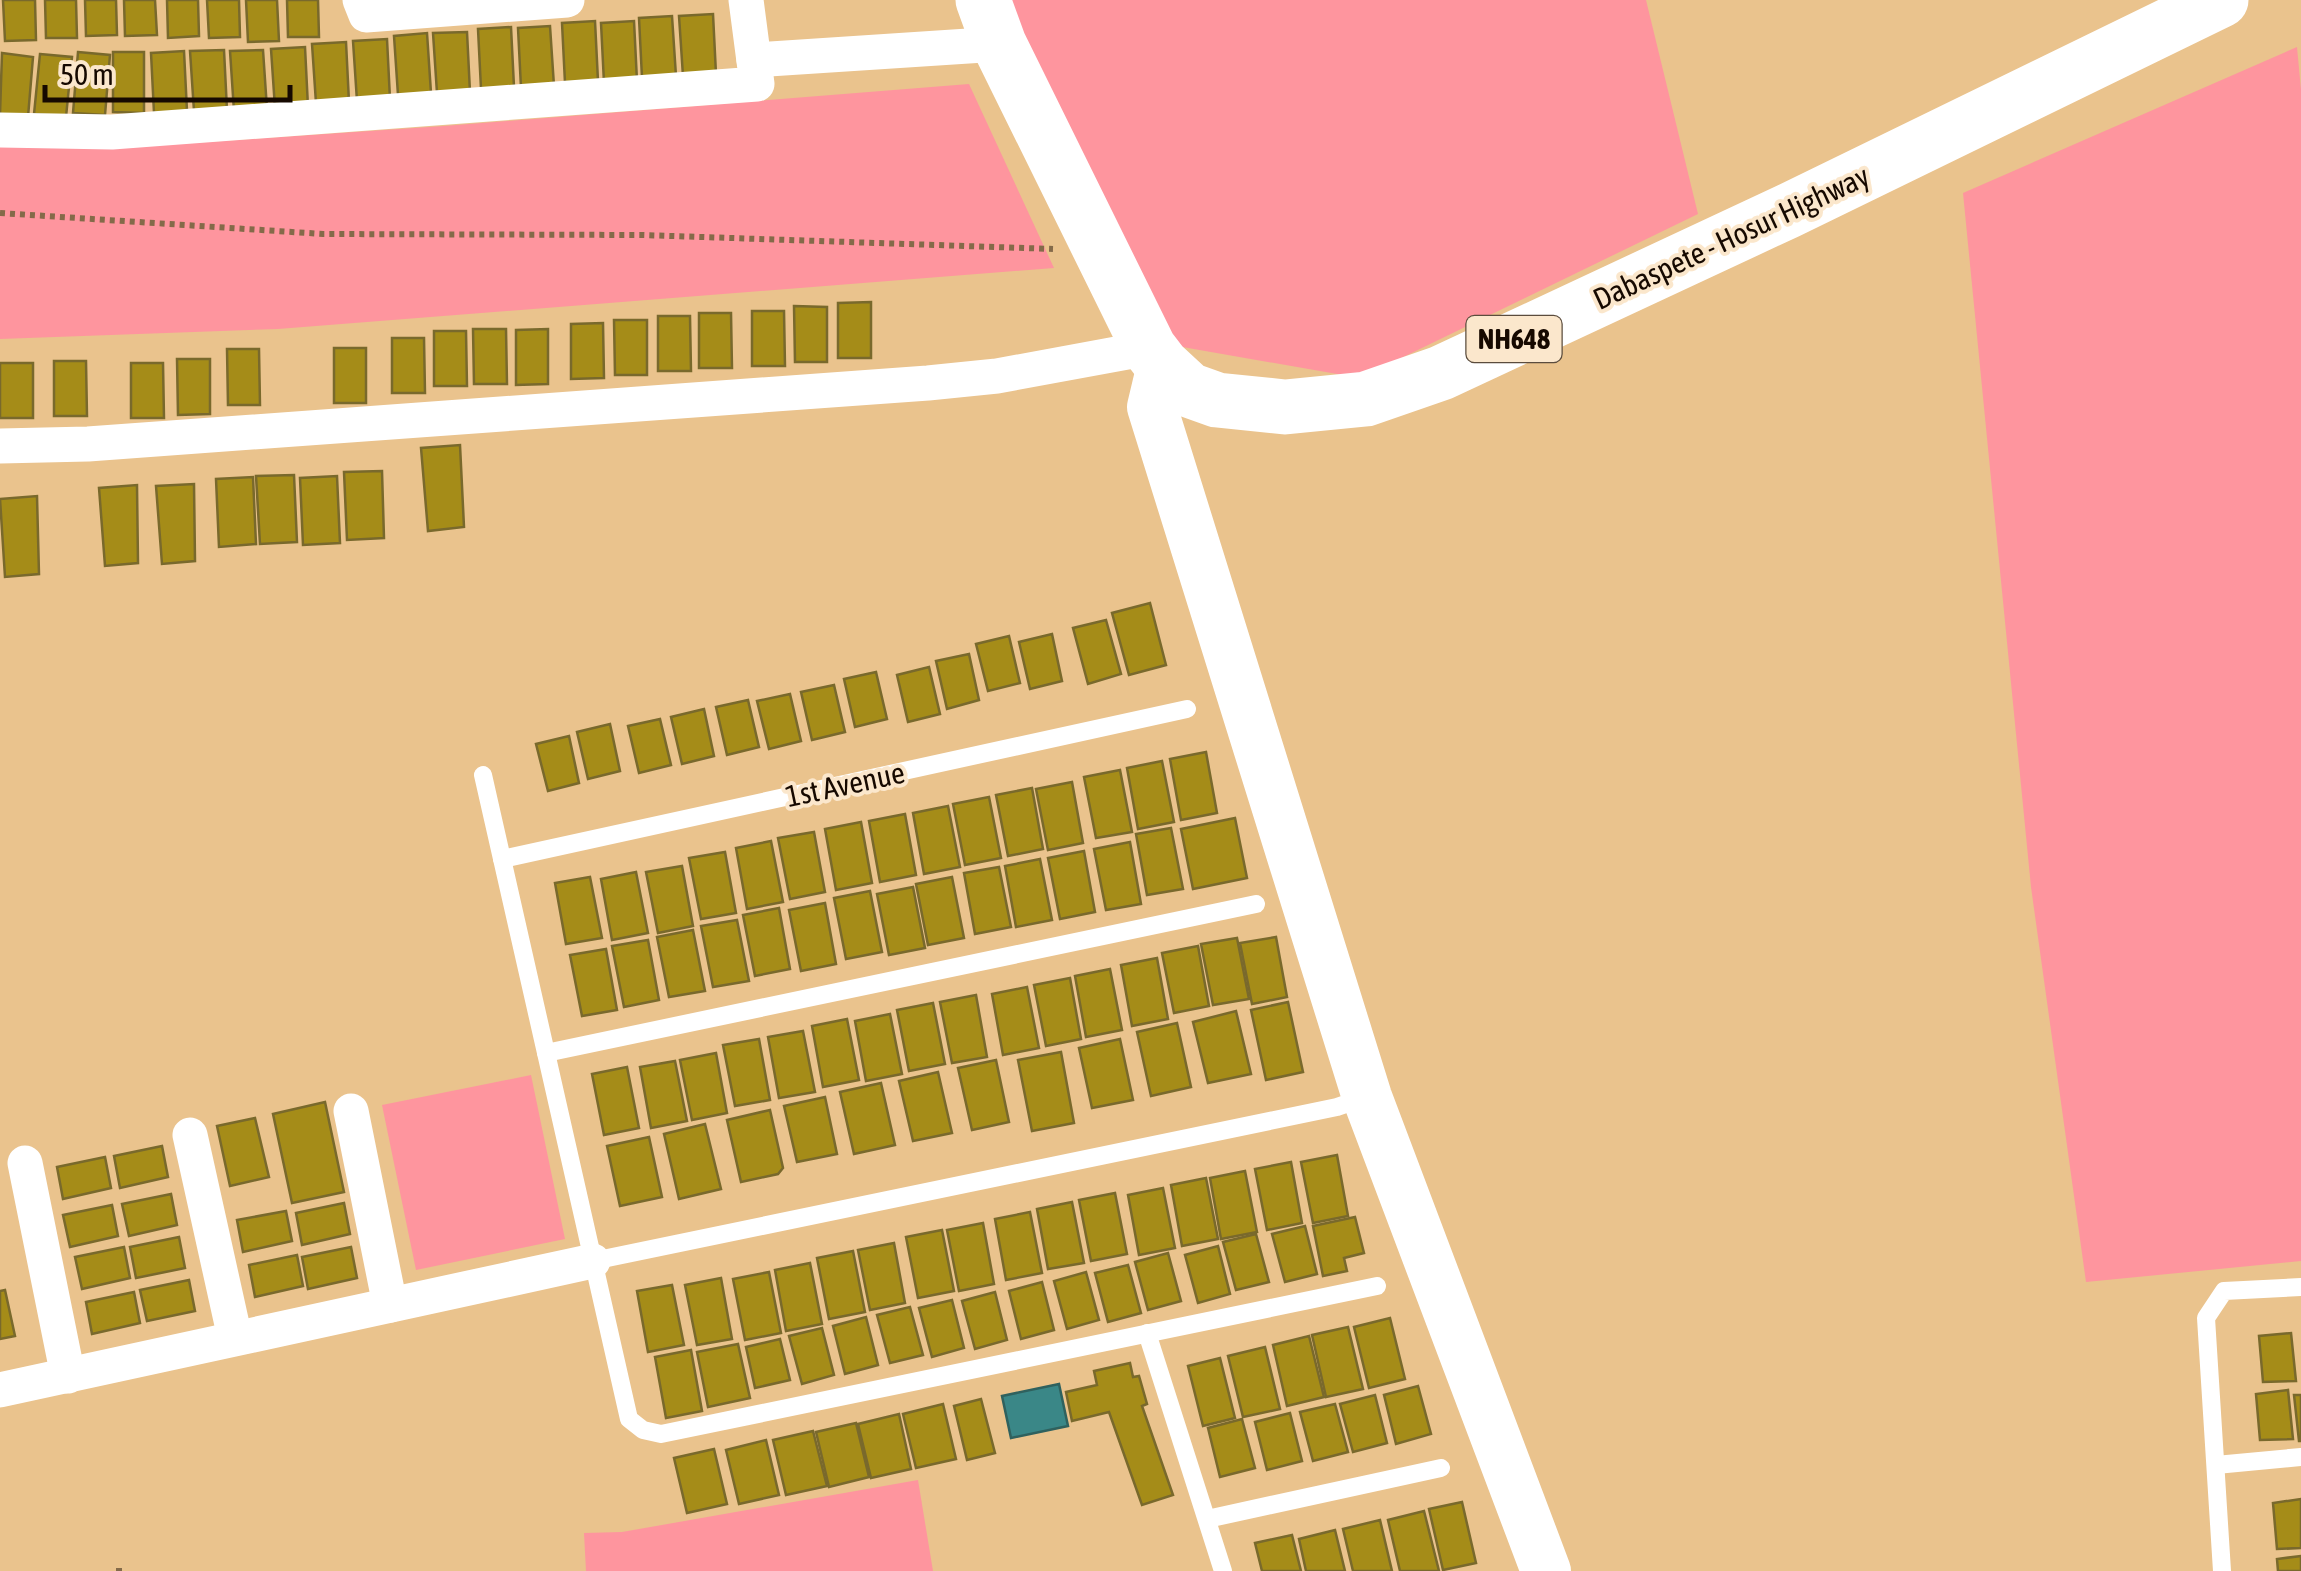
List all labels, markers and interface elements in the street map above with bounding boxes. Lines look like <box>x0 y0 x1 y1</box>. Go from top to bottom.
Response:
scale bar <box>45 40 290 102</box>
text: 50 m <box>60 57 114 91</box>
street label: Dabaspete - Hosur Highway <box>1588 158 1874 316</box>
road number: NH648 <box>1466 316 1562 362</box>
street label: 1st Avenue <box>783 755 907 813</box>

